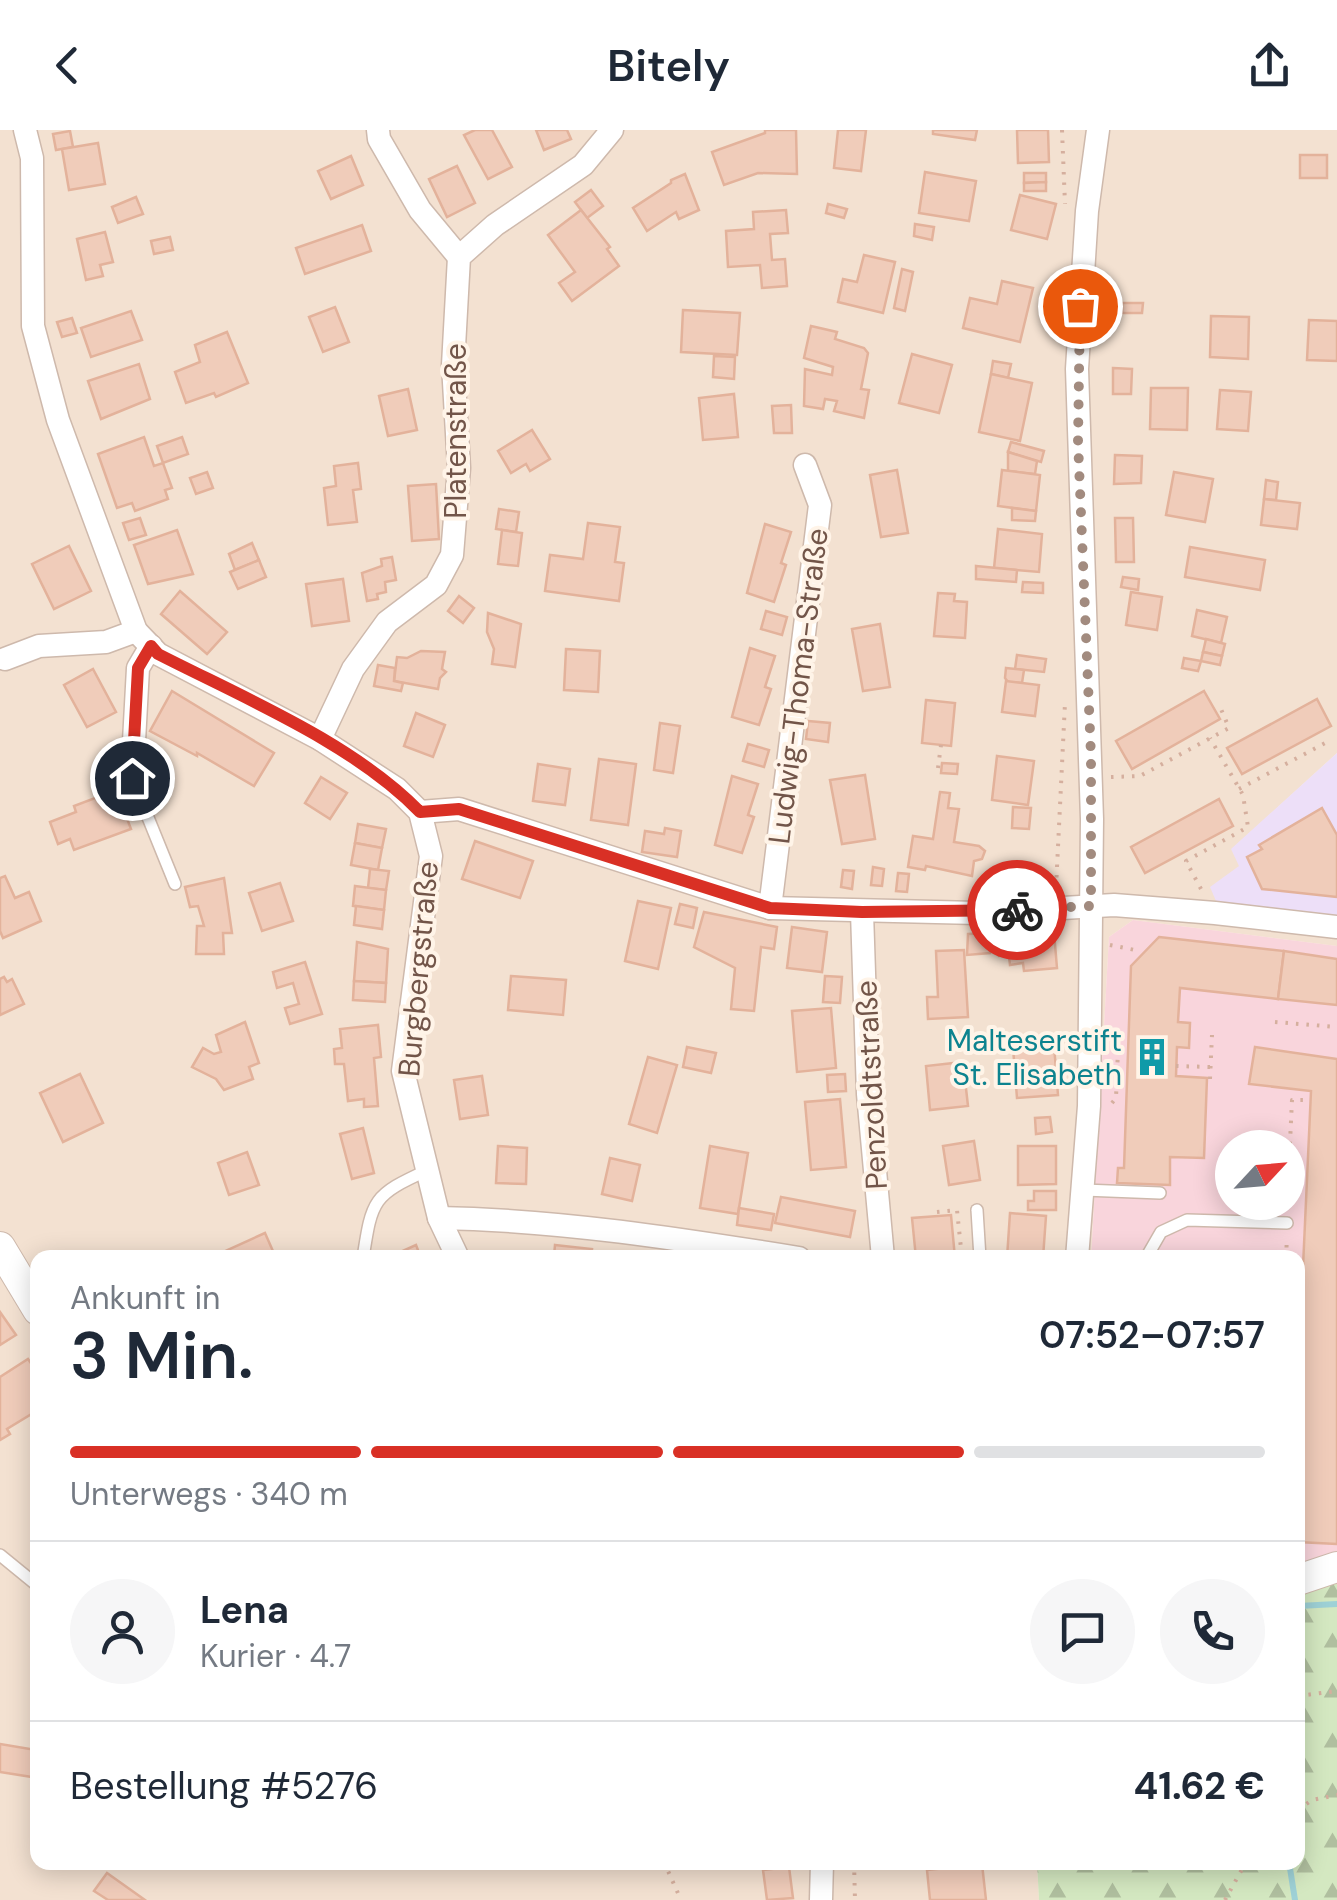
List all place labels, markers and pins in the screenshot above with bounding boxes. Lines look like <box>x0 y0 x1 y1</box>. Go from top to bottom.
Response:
pin <box>1038 264 1123 349</box>
pin <box>90 736 175 821</box>
place label: Malteserstift St. Elisabeth <box>947 1021 1122 1094</box>
building icon: Malteserstift St. Elisabeth <box>1131 1036 1173 1078</box>

